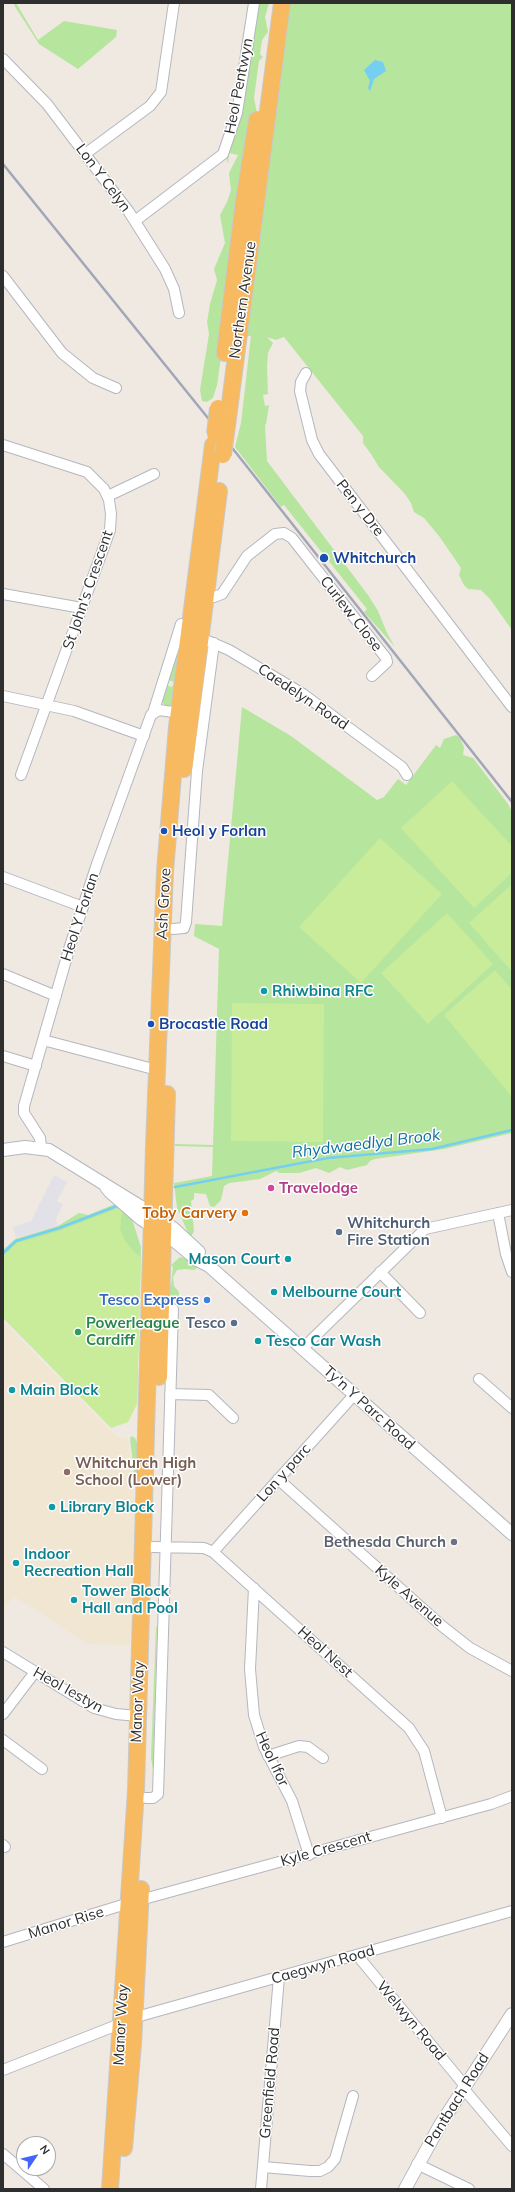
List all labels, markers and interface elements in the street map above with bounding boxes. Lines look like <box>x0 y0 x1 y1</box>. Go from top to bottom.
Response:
street label: Heol Pentwyn <box>221 36 257 136</box>
street label: Lon Y Celyn <box>72 140 134 216</box>
street label: Northern Avenue <box>226 240 260 360</box>
street label: Pen y Dre <box>332 476 388 540</box>
street label: St John's Crescent <box>59 528 117 652</box>
place label: Whitchurch <box>333 549 416 567</box>
marker: Whitchurch <box>318 552 330 564</box>
street label: Curlew Close <box>316 573 386 655</box>
street label: Caedelyn Road <box>254 660 352 734</box>
place label: Heol y Forlan <box>172 822 266 840</box>
marker: Heol y Forlan <box>159 826 169 836</box>
street label: Ash Grove <box>153 868 175 940</box>
street label: Heol Y Forlan <box>57 870 103 964</box>
place label: Rhiwbina RFC <box>272 982 374 1000</box>
marker: Rhiwbina RFC <box>259 986 269 996</box>
place label: Brocastle Road <box>159 1015 268 1033</box>
marker: Brocastle Road <box>146 1019 156 1029</box>
water label: Rhydwaedlyd Brook <box>291 1125 441 1163</box>
place label: Travelodge <box>279 1179 358 1197</box>
marker: Travelodge <box>266 1183 276 1193</box>
place label: Toby Carvery <box>142 1204 237 1222</box>
marker: Toby Carvery <box>240 1208 250 1218</box>
place label: Whitchurch Fire Station <box>347 1214 430 1249</box>
marker: Whitchurch Fire Station <box>334 1227 344 1237</box>
place label: Mason Court <box>189 1250 280 1268</box>
marker: Mason Court <box>283 1254 293 1264</box>
place label: Melbourne Court <box>282 1283 401 1301</box>
marker: Melbourne Court <box>269 1287 279 1297</box>
place label: Tesco Express <box>99 1291 199 1309</box>
marker: Tesco Express <box>202 1295 212 1305</box>
place label: Powerleague Cardiff <box>86 1314 179 1349</box>
place label: Tesco <box>186 1314 226 1332</box>
marker: Tesco <box>229 1318 239 1328</box>
marker: Powerleague Cardiff <box>73 1327 83 1337</box>
place label: Tesco Car Wash <box>266 1332 381 1350</box>
marker: Tesco Car Wash <box>253 1336 263 1346</box>
street label: Ty'n Y Parc Road <box>320 1362 418 1454</box>
place label: Main Block <box>20 1381 98 1399</box>
marker: Main Block <box>7 1385 17 1395</box>
street label: Lon y parc <box>253 1440 315 1506</box>
place label: Whitchurch High School (Lower) <box>75 1454 196 1489</box>
marker: Whitchurch High School (Lower) <box>62 1467 72 1477</box>
place label: Library Block <box>60 1498 154 1516</box>
marker: Library Block <box>47 1502 57 1512</box>
place label: Bethesda Church <box>324 1533 446 1551</box>
marker: Bethesda Church <box>449 1537 459 1547</box>
place label: Indoor Recreation Hall <box>24 1545 134 1580</box>
marker: Indoor Recreation Hall <box>11 1558 21 1568</box>
street label: Kyle Avenue <box>371 1561 447 1631</box>
place label: Tower Block Hall and Pool <box>82 1582 178 1617</box>
marker: Tower Block Hall and Pool <box>69 1595 79 1605</box>
street label: Heol Nest <box>294 1623 356 1681</box>
street label: Manor Way <box>128 1661 148 1743</box>
street label: Heol Iestyn <box>30 1663 106 1717</box>
street label: Heol Ifor <box>251 1729 293 1789</box>
street label: Kyle Crescent <box>279 1827 373 1871</box>
street label: Manor Rise <box>26 1903 106 1943</box>
street label: Caegwyn Road <box>269 1942 377 1988</box>
street label: Welwyn Road <box>373 1978 449 2064</box>
street label: Manor Way <box>110 1984 132 2066</box>
street label: Greenfield Road <box>256 2027 284 2139</box>
street label: Pantbach Road <box>421 2050 493 2150</box>
north arrow <box>16 2136 56 2176</box>
text: N <box>37 2142 53 2157</box>

